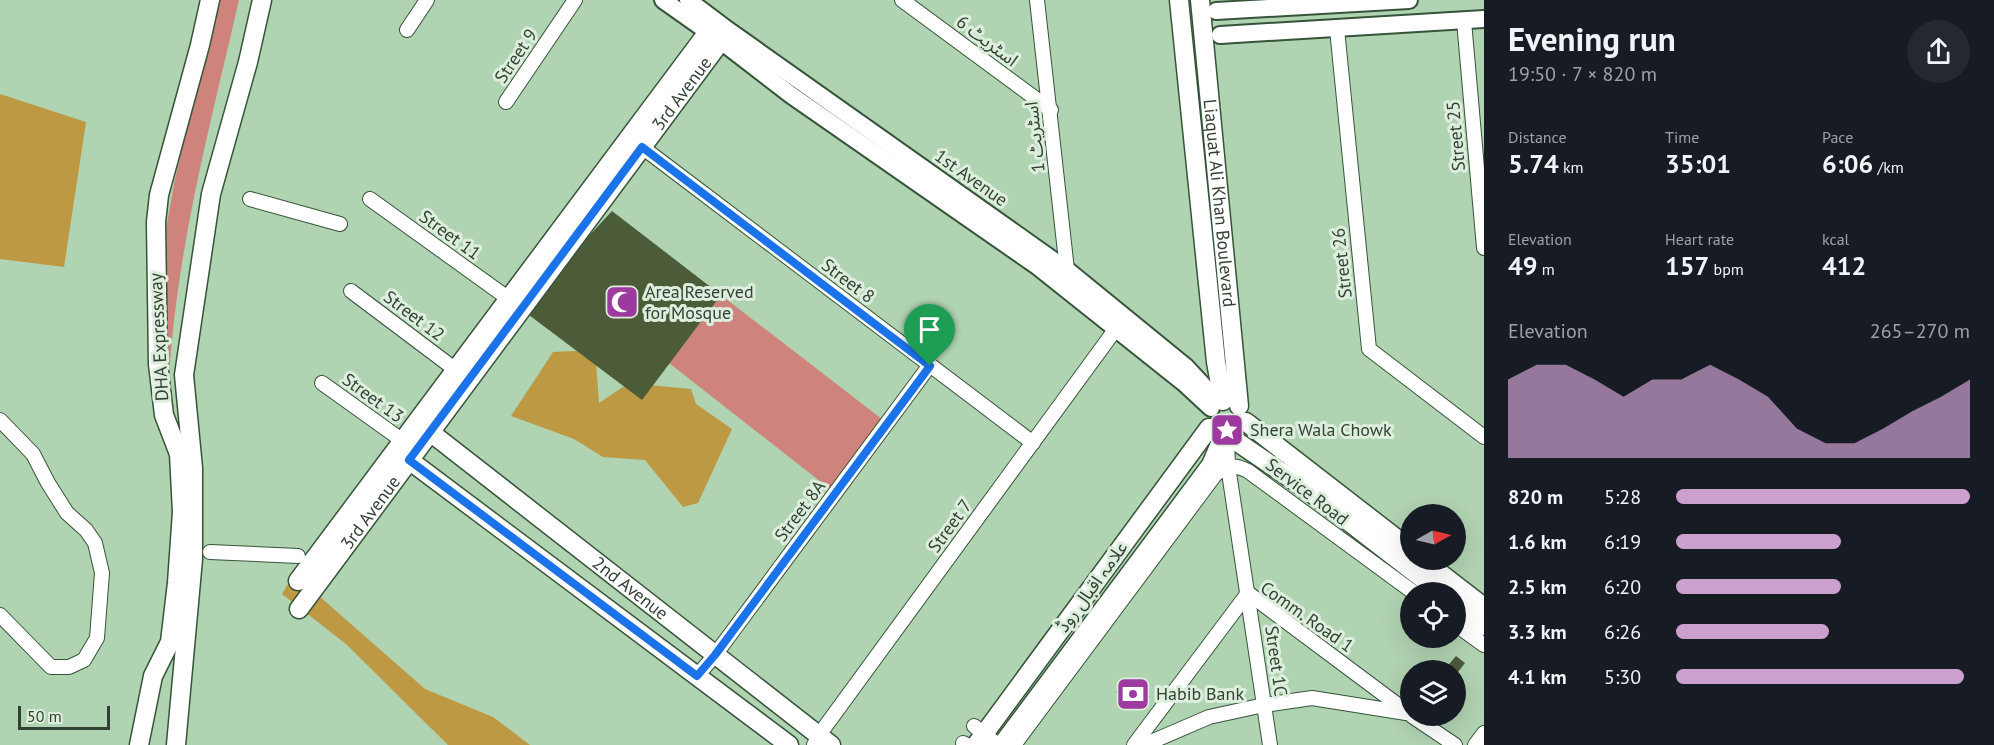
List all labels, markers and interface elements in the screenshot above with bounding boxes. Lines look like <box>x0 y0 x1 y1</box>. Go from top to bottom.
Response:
street label: اسٹریٹ 6 <box>952 10 1023 71</box>
text: Evening run <box>1508 17 1676 60</box>
button: share <box>1907 20 1970 83</box>
street label: Street 9 <box>489 24 542 87</box>
street label: 3rd Avenue <box>647 52 716 135</box>
text: 19:50 · 7 × 820 m <box>1508 61 1657 87</box>
street label: Liaquat Ali Khan Boulevard <box>1199 98 1241 308</box>
street label: اسٹریٹ 1 <box>1019 100 1050 174</box>
street label: Street 25 <box>1441 100 1470 172</box>
text: Distance <box>1508 127 1567 147</box>
text: Time <box>1665 127 1699 147</box>
text: Pace <box>1822 127 1853 147</box>
street label: 1st Avenue <box>930 144 1012 211</box>
text: 5.74 <box>1508 147 1559 180</box>
text: 35:01 <box>1665 147 1731 180</box>
text: 6:06 <box>1822 147 1873 180</box>
text: km <box>1559 157 1584 177</box>
text: /km <box>1873 157 1904 177</box>
street label: Street 11 <box>415 205 486 265</box>
street label: Street 26 <box>1326 227 1357 299</box>
text: Elevation <box>1508 229 1572 249</box>
text: Heart rate <box>1665 229 1734 249</box>
text: kcal <box>1822 229 1849 249</box>
text: 49 <box>1508 249 1537 282</box>
text: 157 <box>1665 249 1709 282</box>
text: 412 <box>1822 249 1866 282</box>
street label: Street 8 <box>817 253 879 308</box>
text: m <box>1537 259 1555 279</box>
text: bpm <box>1709 259 1744 279</box>
street label: DHA Expressway <box>144 272 173 402</box>
place label: Area Reserved for Mosque <box>645 280 754 324</box>
mosque icon: Area Reserved for Mosque <box>604 284 640 320</box>
street label: Street 12 <box>379 285 449 346</box>
pin <box>904 304 955 366</box>
icon: arrive <box>913 313 946 346</box>
text: Elevation <box>1508 318 1588 344</box>
text: 265–270 m <box>1870 318 1970 344</box>
street label: Street 13 <box>338 368 409 428</box>
place icon: Shera Wala Chowk <box>1209 412 1245 448</box>
place label: Shera Wala Chowk <box>1250 418 1392 441</box>
street label: Service Road <box>1261 453 1353 530</box>
street label: 3rd Avenue <box>335 471 405 554</box>
street label: Street 8A <box>769 475 830 546</box>
text: 820 m <box>1508 484 1563 510</box>
text: 5:28 <box>1604 484 1641 510</box>
street label: Street 7 <box>922 494 977 557</box>
north arrow <box>1400 504 1466 570</box>
map controls <box>1400 504 1466 726</box>
text: 1.6 km <box>1508 529 1567 555</box>
text: 6:19 <box>1604 529 1641 555</box>
street label: علامہ اقبال روڈ <box>1051 537 1132 637</box>
street label: 2nd Avenue <box>588 551 673 625</box>
text: 2.5 km <box>1508 574 1567 600</box>
text: 6:20 <box>1604 574 1641 600</box>
street label: Comm. Road 1 <box>1256 576 1358 657</box>
button: locate <box>1400 582 1466 648</box>
text: 3.3 km <box>1508 619 1567 645</box>
text: 6:26 <box>1604 619 1641 645</box>
street label: Street 1C <box>1260 624 1293 698</box>
button: layers <box>1400 660 1466 726</box>
text: 4.1 km <box>1508 664 1567 690</box>
text: 5:30 <box>1604 664 1641 690</box>
bank icon: Habib Bank <box>1115 676 1151 712</box>
place label: Habib Bank <box>1156 682 1244 705</box>
scale bar <box>18 703 110 730</box>
text: 50 m <box>27 706 62 726</box>

